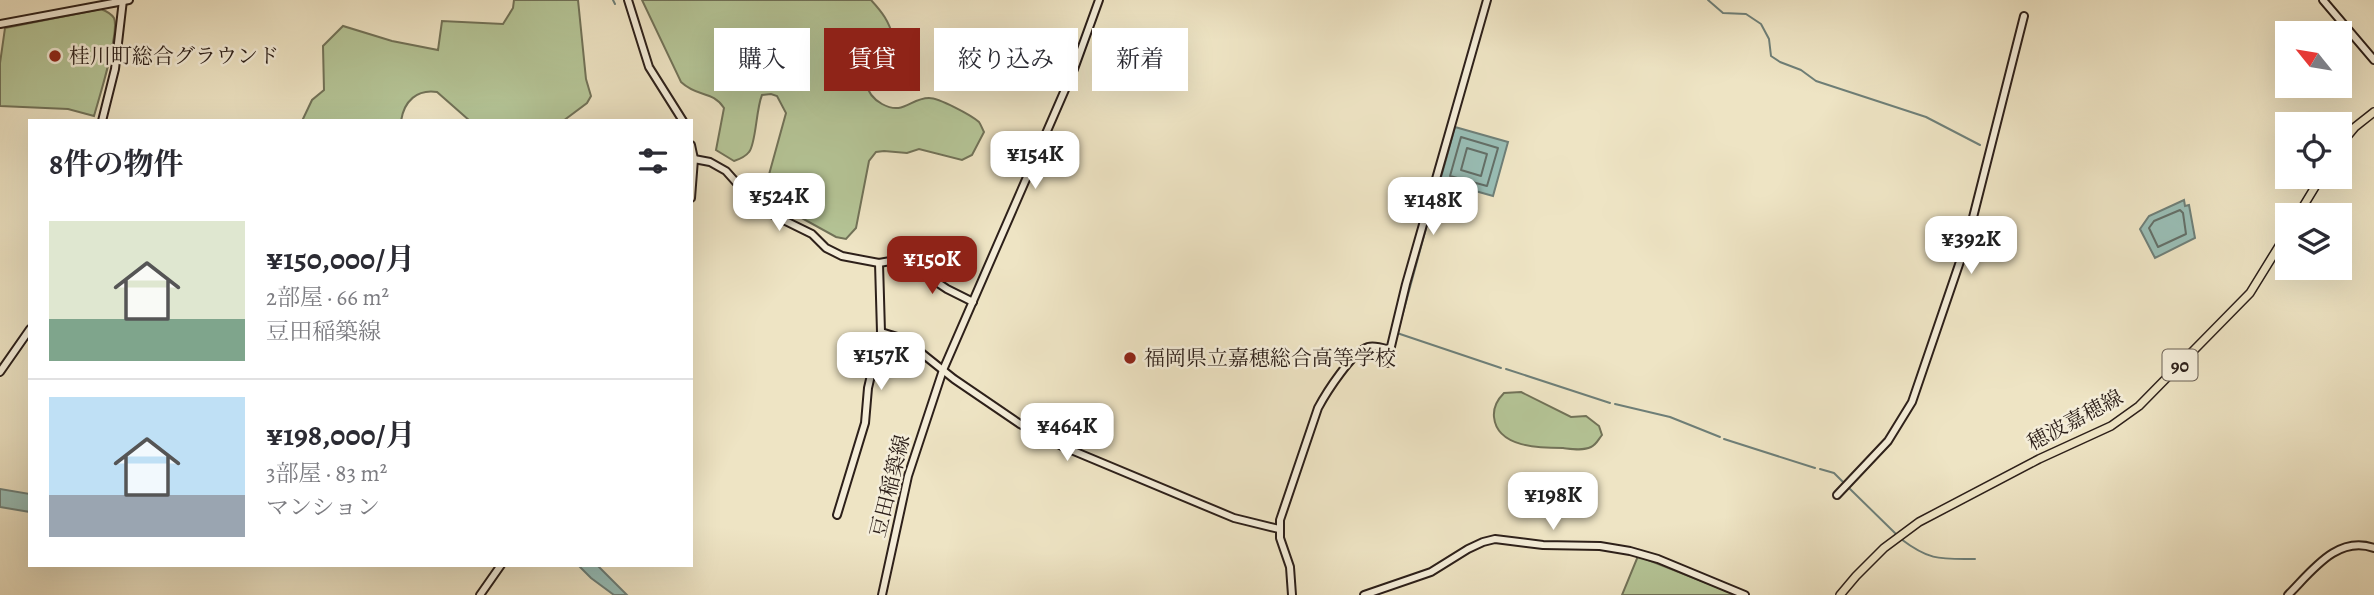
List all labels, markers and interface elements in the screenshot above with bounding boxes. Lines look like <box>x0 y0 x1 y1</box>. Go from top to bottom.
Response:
north arrow <box>2275 21 2352 98</box>
map controls <box>2275 21 2352 280</box>
chip: 購入 <box>714 28 810 91</box>
chip: 賃貸 <box>824 28 920 91</box>
chip: 絞り込み <box>934 28 1078 91</box>
chip: 新着 <box>1092 28 1188 91</box>
place label: 桂川町総合グラウンド <box>69 42 279 70</box>
marker: 桂川町総合グラウンド <box>47 48 63 64</box>
button: locate <box>2275 112 2352 189</box>
pin: ¥154K <box>986 132 1084 191</box>
text: ¥154K <box>1006 138 1064 169</box>
icon: filters <box>634 142 672 180</box>
text: 8件の物件 <box>49 144 183 184</box>
pin: ¥524K <box>730 174 828 233</box>
pin: ¥148K <box>1384 177 1482 237</box>
text: ¥524K <box>749 180 809 211</box>
text: ¥148K <box>1404 184 1462 215</box>
button: layers <box>2275 203 2352 280</box>
pin: ¥392K <box>1922 216 2020 276</box>
text: ¥392K <box>1941 223 2001 254</box>
pin: ¥150K <box>883 236 981 296</box>
text: ¥150,000/月 <box>266 239 415 279</box>
text: ¥150K <box>903 243 961 274</box>
icon: home <box>105 249 189 333</box>
text: 2部屋 · 66 m² <box>266 282 389 313</box>
text: 豆田稲築線 <box>266 316 381 347</box>
pin: ¥157K <box>832 332 930 392</box>
text: ¥157K <box>853 339 909 370</box>
place label: 福岡県立嘉穂総合高等学校 <box>1144 344 1396 372</box>
marker: 福岡県立嘉穂総合高等学校 <box>1122 350 1138 366</box>
road number: 90 <box>2162 350 2198 380</box>
street label: 穂波嘉穂線 <box>2022 383 2128 457</box>
pin: ¥464K <box>1018 404 1116 463</box>
text: ¥464K <box>1037 410 1097 441</box>
text: ¥198,000/月 <box>266 415 415 455</box>
icon: home <box>105 425 189 509</box>
street label: 豆田稲築線 <box>864 432 916 540</box>
text: 3部屋 · 83 m² <box>266 458 387 489</box>
pin: ¥198K <box>1504 472 1602 532</box>
text: ¥198K <box>1524 479 1582 510</box>
text: マンション <box>266 492 380 523</box>

